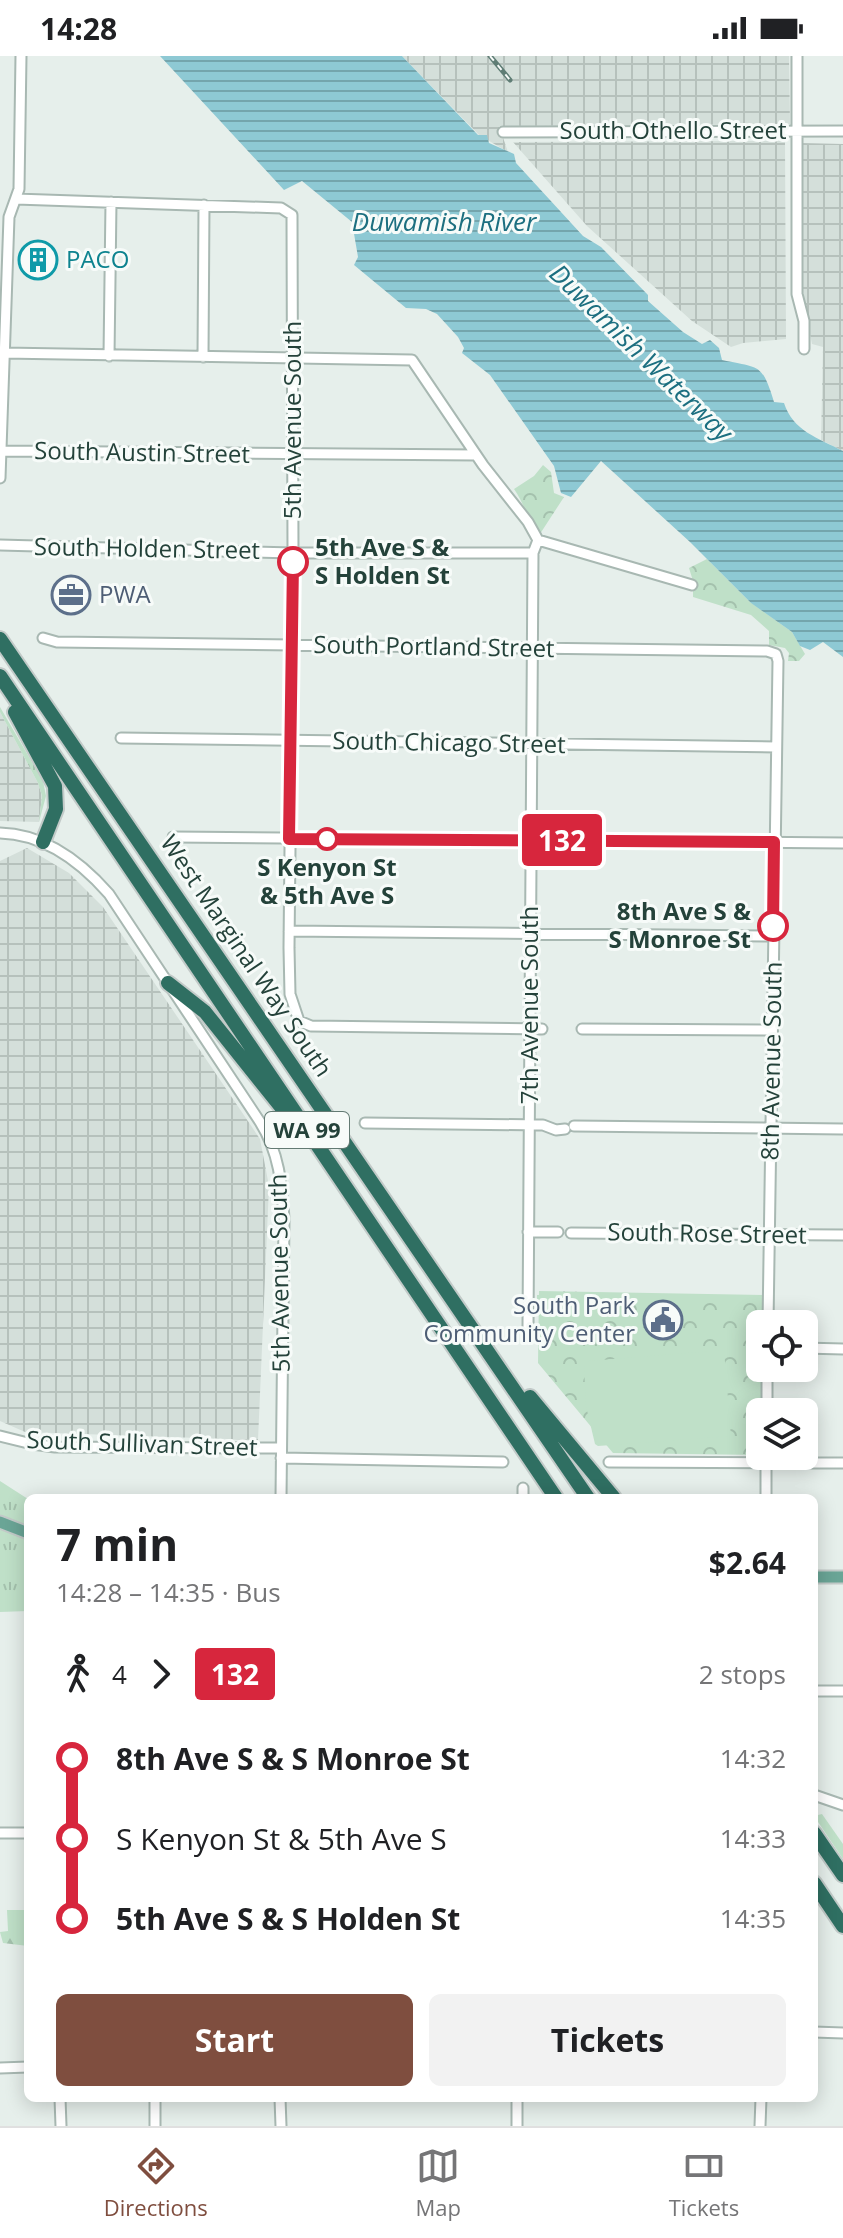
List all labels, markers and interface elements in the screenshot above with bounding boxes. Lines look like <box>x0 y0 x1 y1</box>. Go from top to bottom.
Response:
text: 14:28 <box>40 8 117 49</box>
street label: South Othello Street <box>559 113 787 146</box>
water label: Duwamish River <box>352 203 538 239</box>
building icon: PACO <box>17 239 59 281</box>
place label: PACO <box>66 242 129 275</box>
water label: Duwamish Waterway <box>542 255 743 451</box>
street label: 5th Avenue South <box>275 321 308 519</box>
street label: South Austin Street <box>34 433 250 470</box>
street label: South Holden Street <box>34 529 260 566</box>
place label: 5th Ave S & S Holden St <box>315 530 450 591</box>
marker: 5th Ave S & S Holden St <box>278 547 308 577</box>
office icon: PWA <box>50 574 92 616</box>
place label: PWA <box>99 577 152 610</box>
street label: South Portland Street <box>313 627 555 664</box>
street label: South Chicago Street <box>332 723 566 760</box>
line badge: 132 <box>516 814 608 866</box>
text: 132 <box>538 821 586 859</box>
street label: West Marginal Way South <box>154 828 341 1083</box>
marker: S Kenyon St & 5th Ave S <box>316 828 338 850</box>
place label: S Kenyon St & 5th Ave S <box>257 850 397 911</box>
place label: 8th Ave S & S Monroe St <box>608 894 751 955</box>
street label: 7th Avenue South <box>512 906 545 1104</box>
marker: 8th Ave S & S Monroe St <box>758 911 788 941</box>
street label: 8th Avenue South <box>752 961 789 1161</box>
road number: WA 99 <box>265 1112 349 1148</box>
street label: 5th Avenue South <box>260 1173 297 1373</box>
street label: South Rose Street <box>607 1214 807 1251</box>
place label: South Park Community Center <box>424 1288 635 1349</box>
public building icon: South Park Community Center <box>642 1299 684 1341</box>
map controls <box>746 1310 818 1470</box>
button: locate <box>746 1310 818 1382</box>
button: layers <box>746 1398 818 1470</box>
street label: South Sullivan Street <box>26 1422 258 1463</box>
text: 7 min <box>56 1514 178 1574</box>
text: $2.64 <box>709 1542 786 1583</box>
text: 14:28 – 14:35 · Bus <box>56 1574 281 1610</box>
icon: walk <box>56 1652 100 1696</box>
icon: forward <box>139 1652 183 1696</box>
text: 132 <box>211 1655 259 1693</box>
text: 4 <box>112 1656 127 1692</box>
text: 2 stops <box>699 1656 786 1692</box>
text: 8th Ave S & S Monroe St <box>116 1738 470 1779</box>
text: 14:32 <box>720 1740 786 1776</box>
text: S Kenyon St & 5th Ave S <box>116 1818 447 1859</box>
text: 14:33 <box>720 1820 786 1856</box>
text: 5th Ave S & S Holden St <box>116 1898 460 1939</box>
text: 14:35 <box>720 1900 786 1936</box>
button: Start <box>56 1994 413 2086</box>
button: Tickets <box>429 1994 786 2086</box>
tab: Directions <box>104 2144 208 2222</box>
tab: Map <box>416 2144 461 2222</box>
tab: Tickets <box>669 2144 739 2222</box>

